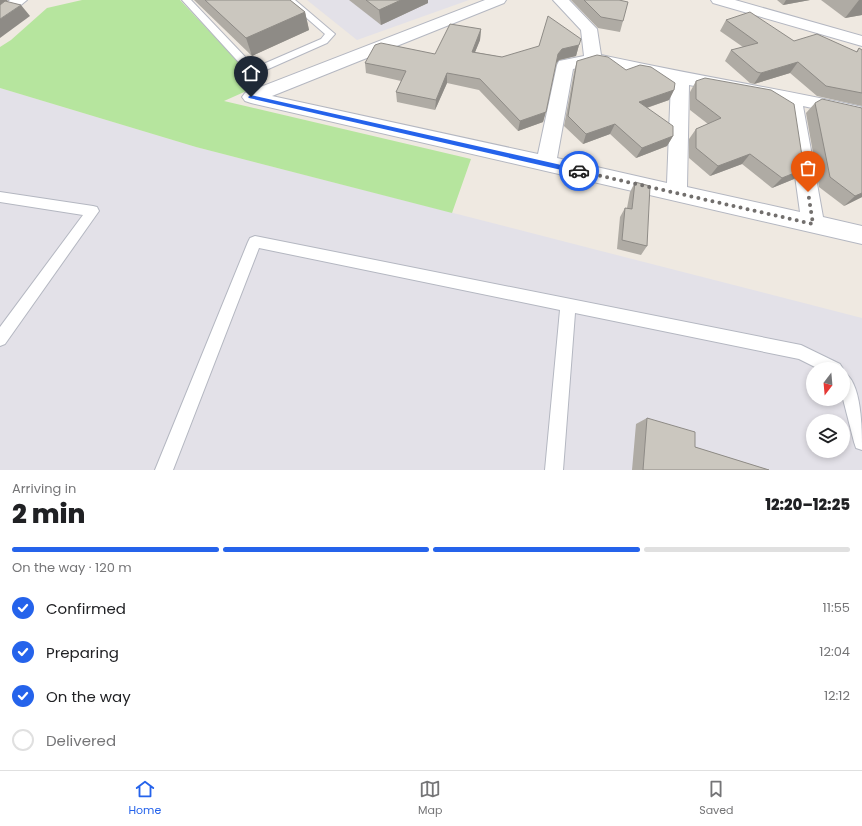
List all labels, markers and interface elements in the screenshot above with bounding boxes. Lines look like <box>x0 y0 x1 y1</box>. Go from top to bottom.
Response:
pin <box>234 56 268 97</box>
icon: home <box>240 62 262 84</box>
courier <box>559 151 599 191</box>
pin <box>791 151 825 192</box>
icon: bag <box>797 157 819 179</box>
icon: car <box>568 160 590 182</box>
north arrow <box>806 362 850 406</box>
map controls <box>806 362 850 458</box>
button: layers <box>806 414 850 458</box>
text: Arriving in <box>12 479 76 498</box>
text: 12:20–12:25 <box>765 494 850 515</box>
text: 2 min <box>12 496 85 532</box>
text: On the way · 120 m <box>12 558 132 577</box>
icon: check <box>12 597 34 619</box>
text: Confirmed <box>46 598 126 619</box>
text: 11:55 <box>823 598 850 617</box>
icon: check <box>12 641 34 663</box>
text: Preparing <box>46 642 119 663</box>
text: 12:04 <box>819 642 850 661</box>
icon: check <box>12 685 34 707</box>
text: On the way <box>46 686 131 707</box>
text: 12:12 <box>824 686 850 705</box>
text: Delivered <box>46 730 116 751</box>
tab: Home <box>128 778 161 819</box>
tab: Map <box>418 778 442 819</box>
tab: Saved <box>699 778 734 819</box>

